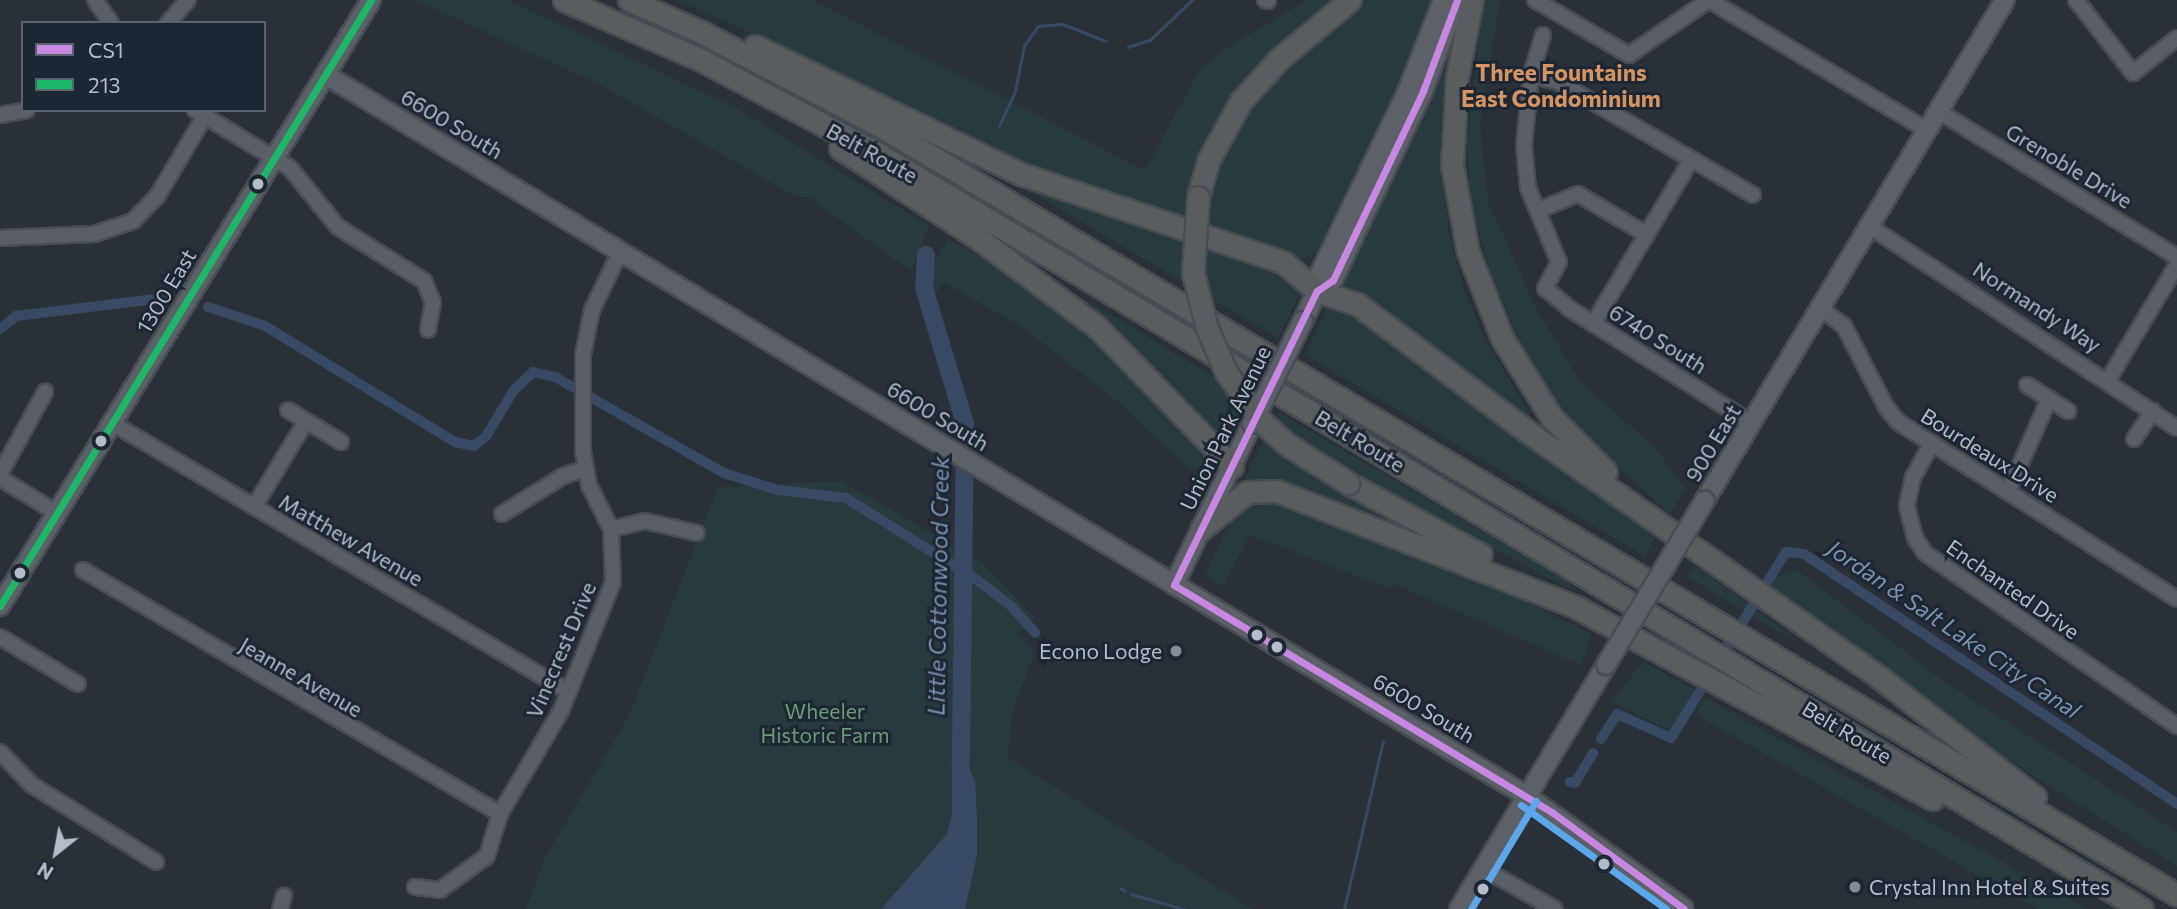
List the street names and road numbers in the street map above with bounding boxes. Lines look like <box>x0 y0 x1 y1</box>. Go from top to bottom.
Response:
street label: 6600 South <box>397 84 507 164</box>
street label: Belt Route <box>822 118 922 188</box>
street label: Grenoble Drive <box>2001 118 2137 214</box>
street label: 1300 East <box>131 244 201 338</box>
street label: Normandy Way <box>1968 256 2106 358</box>
street label: 6740 South <box>1605 299 1711 379</box>
street label: Union Park Avenue <box>1174 342 1276 514</box>
street label: 6600 South <box>883 376 993 456</box>
street label: 900 East <box>1680 400 1746 486</box>
street label: Bourdeaux Drive <box>1916 403 2064 507</box>
street label: Belt Route <box>1311 405 1409 477</box>
street label: Matthew Avenue <box>275 489 427 591</box>
street label: Enchanted Drive <box>1942 534 2084 644</box>
street label: Vinecrest Drive <box>521 578 601 722</box>
street label: Jeanne Avenue <box>235 632 367 722</box>
street label: 6600 South <box>1369 668 1479 748</box>
street label: Belt Route <box>1798 696 1896 768</box>

